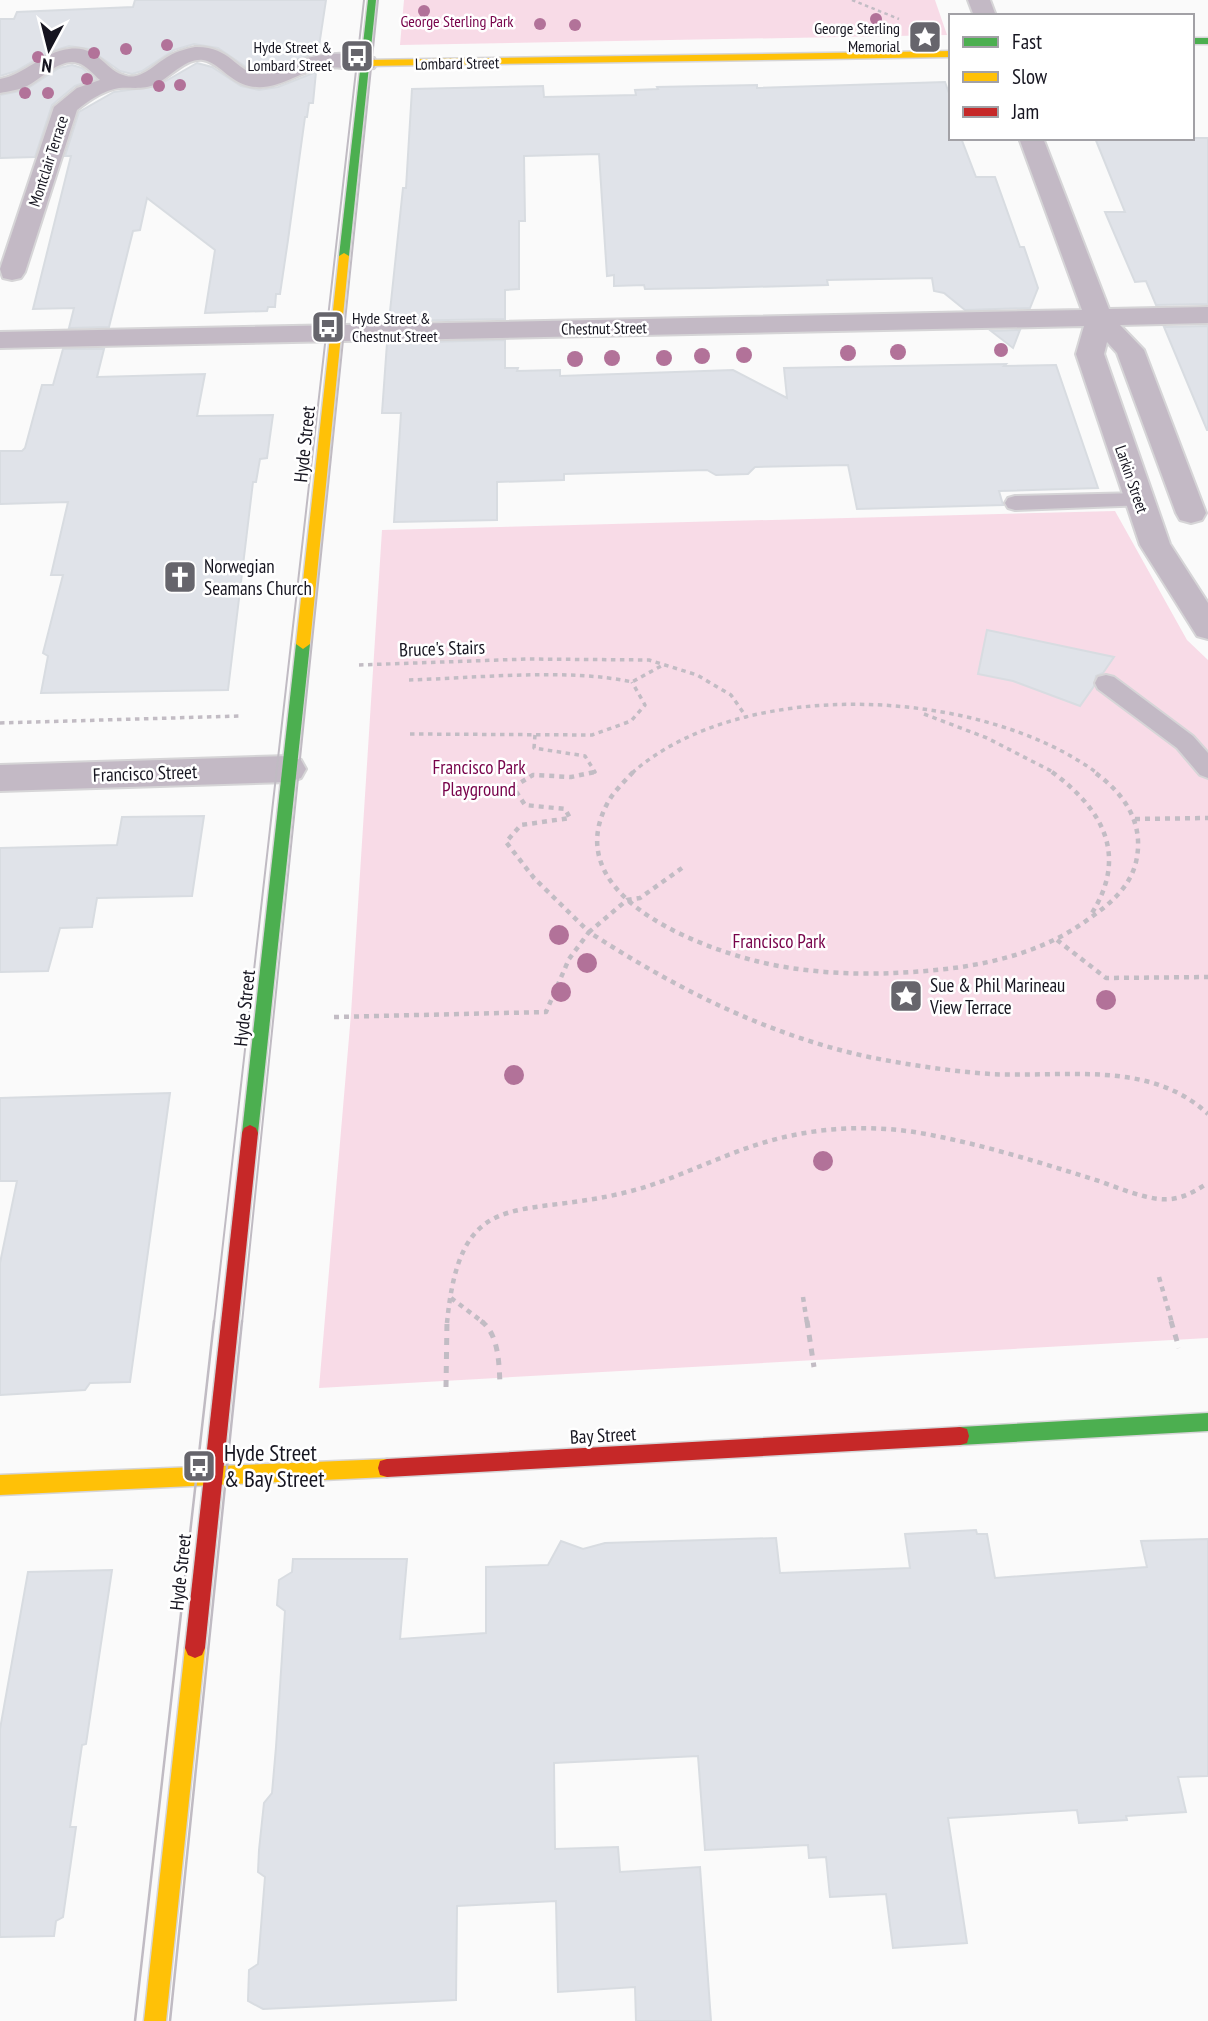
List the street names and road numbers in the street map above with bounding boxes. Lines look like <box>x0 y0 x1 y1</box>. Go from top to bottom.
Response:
street label: Lombard Street <box>415 52 500 74</box>
street label: Montclair Terrace <box>24 113 72 209</box>
street label: Chestnut Street <box>561 317 648 339</box>
street label: Hyde Street <box>288 404 320 483</box>
street label: Larkin Street <box>1111 442 1153 516</box>
street label: Bruce's Stairs <box>399 635 485 661</box>
street label: Francisco Street <box>92 759 198 787</box>
street label: Hyde Street <box>228 968 260 1047</box>
street label: Bay Street <box>569 1421 638 1449</box>
street label: Hyde Street <box>164 1532 196 1611</box>

